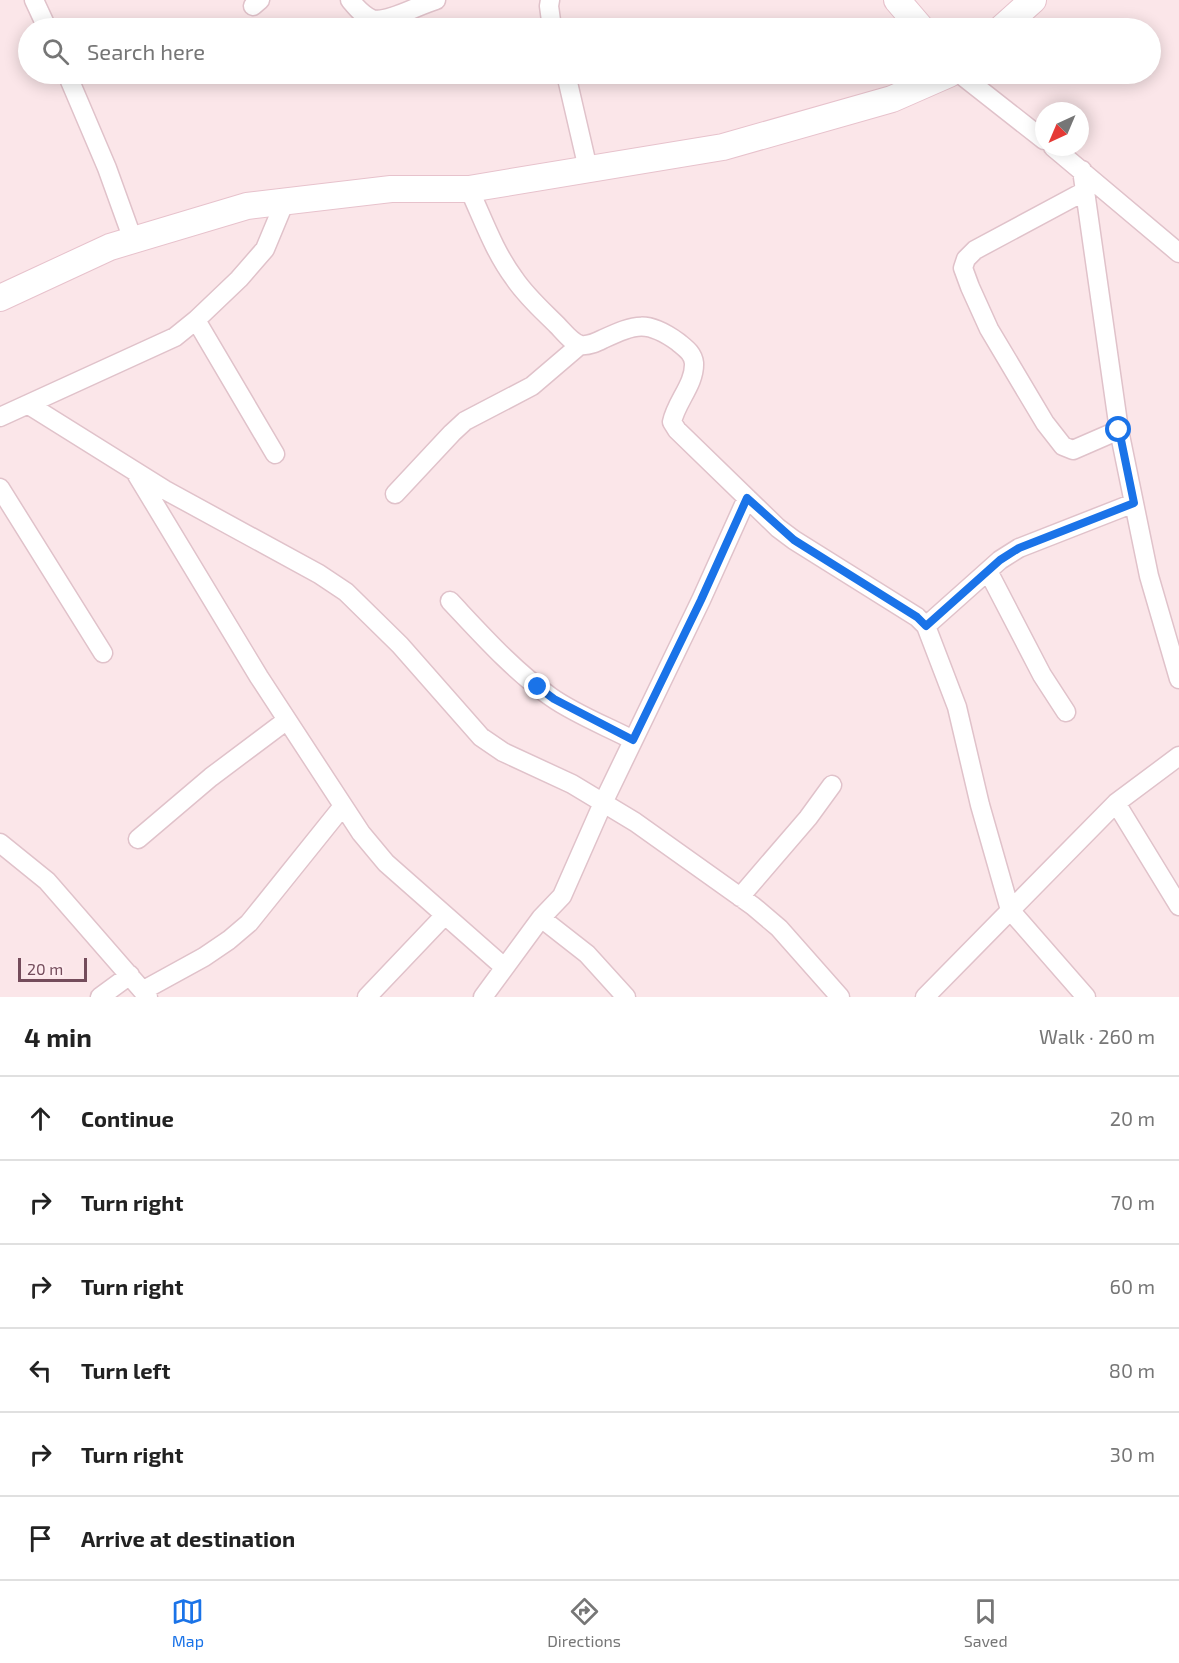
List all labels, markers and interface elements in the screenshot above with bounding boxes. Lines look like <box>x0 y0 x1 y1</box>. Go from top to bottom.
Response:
search box <box>18 18 1161 84</box>
icon: search <box>39 35 72 68</box>
text: Search here <box>87 38 205 64</box>
north arrow <box>1035 102 1089 156</box>
route start <box>1105 416 1131 442</box>
route end <box>524 673 550 699</box>
scale bar <box>18 955 87 983</box>
text: 20 m <box>27 959 63 978</box>
text: 4 min <box>24 1021 92 1052</box>
text: Walk · 260 m <box>1039 1024 1155 1048</box>
icon: ahead <box>24 1102 57 1135</box>
text: Continue <box>81 1105 174 1131</box>
text: 20 m <box>1110 1106 1155 1130</box>
icon: right <box>24 1186 57 1219</box>
text: Turn right <box>81 1189 183 1215</box>
text: 70 m <box>1111 1190 1155 1214</box>
icon: right <box>24 1270 57 1303</box>
text: Turn right <box>81 1273 183 1299</box>
text: 60 m <box>1110 1274 1155 1298</box>
icon: left <box>24 1354 57 1387</box>
text: Turn left <box>81 1357 170 1383</box>
text: 80 m <box>1109 1358 1155 1382</box>
icon: right <box>24 1438 57 1471</box>
text: Turn right <box>81 1441 183 1467</box>
text: 30 m <box>1110 1442 1155 1466</box>
icon: arrive <box>24 1522 57 1555</box>
text: Arrive at destination <box>81 1525 295 1551</box>
tab: Map <box>171 1595 204 1650</box>
tab: Directions <box>547 1595 621 1650</box>
tab: Saved <box>964 1595 1008 1650</box>

